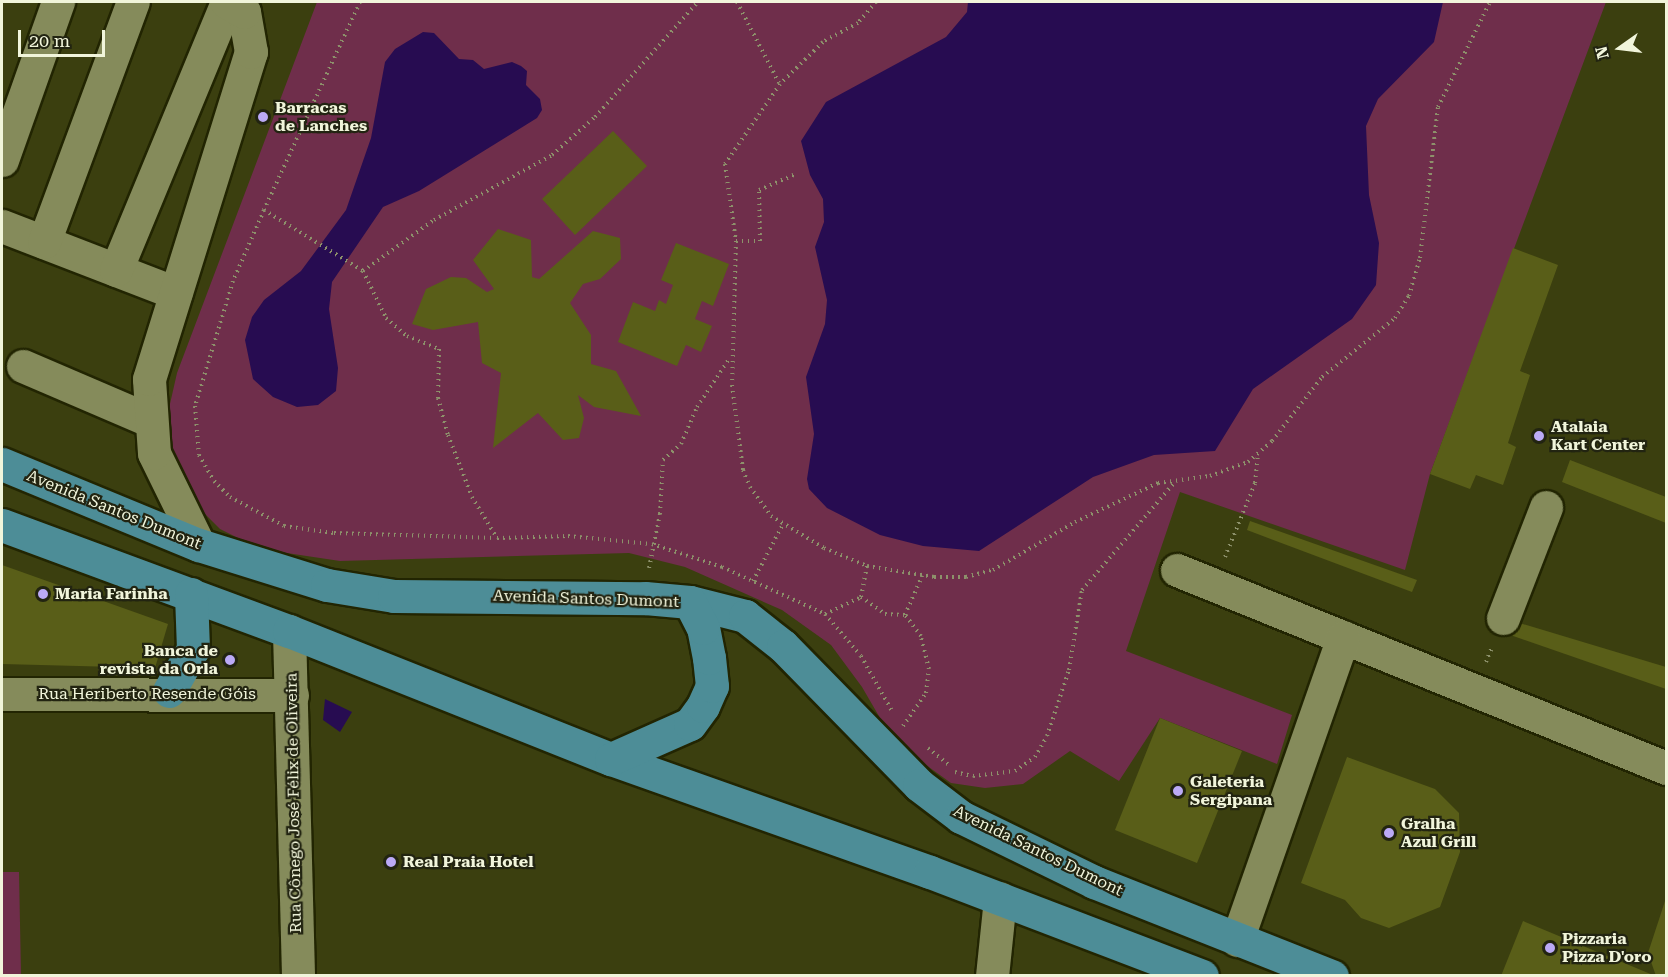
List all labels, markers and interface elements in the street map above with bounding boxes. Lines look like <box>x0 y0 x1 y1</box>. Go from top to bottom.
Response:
scale bar <box>21 18 108 56</box>
north arrow <box>1590 18 1650 78</box>
text: 20 m <box>29 30 70 51</box>
text: N <box>1591 44 1613 61</box>
place label: Barracas de Lanches <box>275 98 367 136</box>
marker: Barracas de Lanches <box>256 110 270 124</box>
place label: Atalaia Kart Center <box>1551 417 1645 455</box>
marker: Atalaia Kart Center <box>1532 429 1546 443</box>
street label: Avenida Santos Dumont <box>24 466 204 554</box>
place label: Maria Farinha <box>55 584 168 604</box>
street label: Avenida Santos Dumont <box>493 586 679 612</box>
marker: Maria Farinha <box>36 587 50 601</box>
place label: Banca de revista da Orla <box>100 641 218 679</box>
marker: Banca de revista da Orla <box>223 653 237 667</box>
street label: Rua Cônego José Félix de Oliveira <box>282 673 306 933</box>
street label: Rua Heriberto Resende Góis <box>38 684 256 704</box>
place label: Galeteria Sergipana <box>1190 772 1272 810</box>
marker: Galeteria Sergipana <box>1171 784 1185 798</box>
street label: Avenida Santos Dumont <box>950 802 1126 900</box>
place label: Gralha Azul Grill <box>1401 814 1476 852</box>
marker: Gralha Azul Grill <box>1382 826 1396 840</box>
place label: Real Praia Hotel <box>403 852 533 872</box>
marker: Real Praia Hotel <box>384 855 398 869</box>
place label: Pizzaria Pizza D'oro <box>1562 929 1652 967</box>
marker: Pizzaria Pizza D'oro <box>1543 941 1557 955</box>

